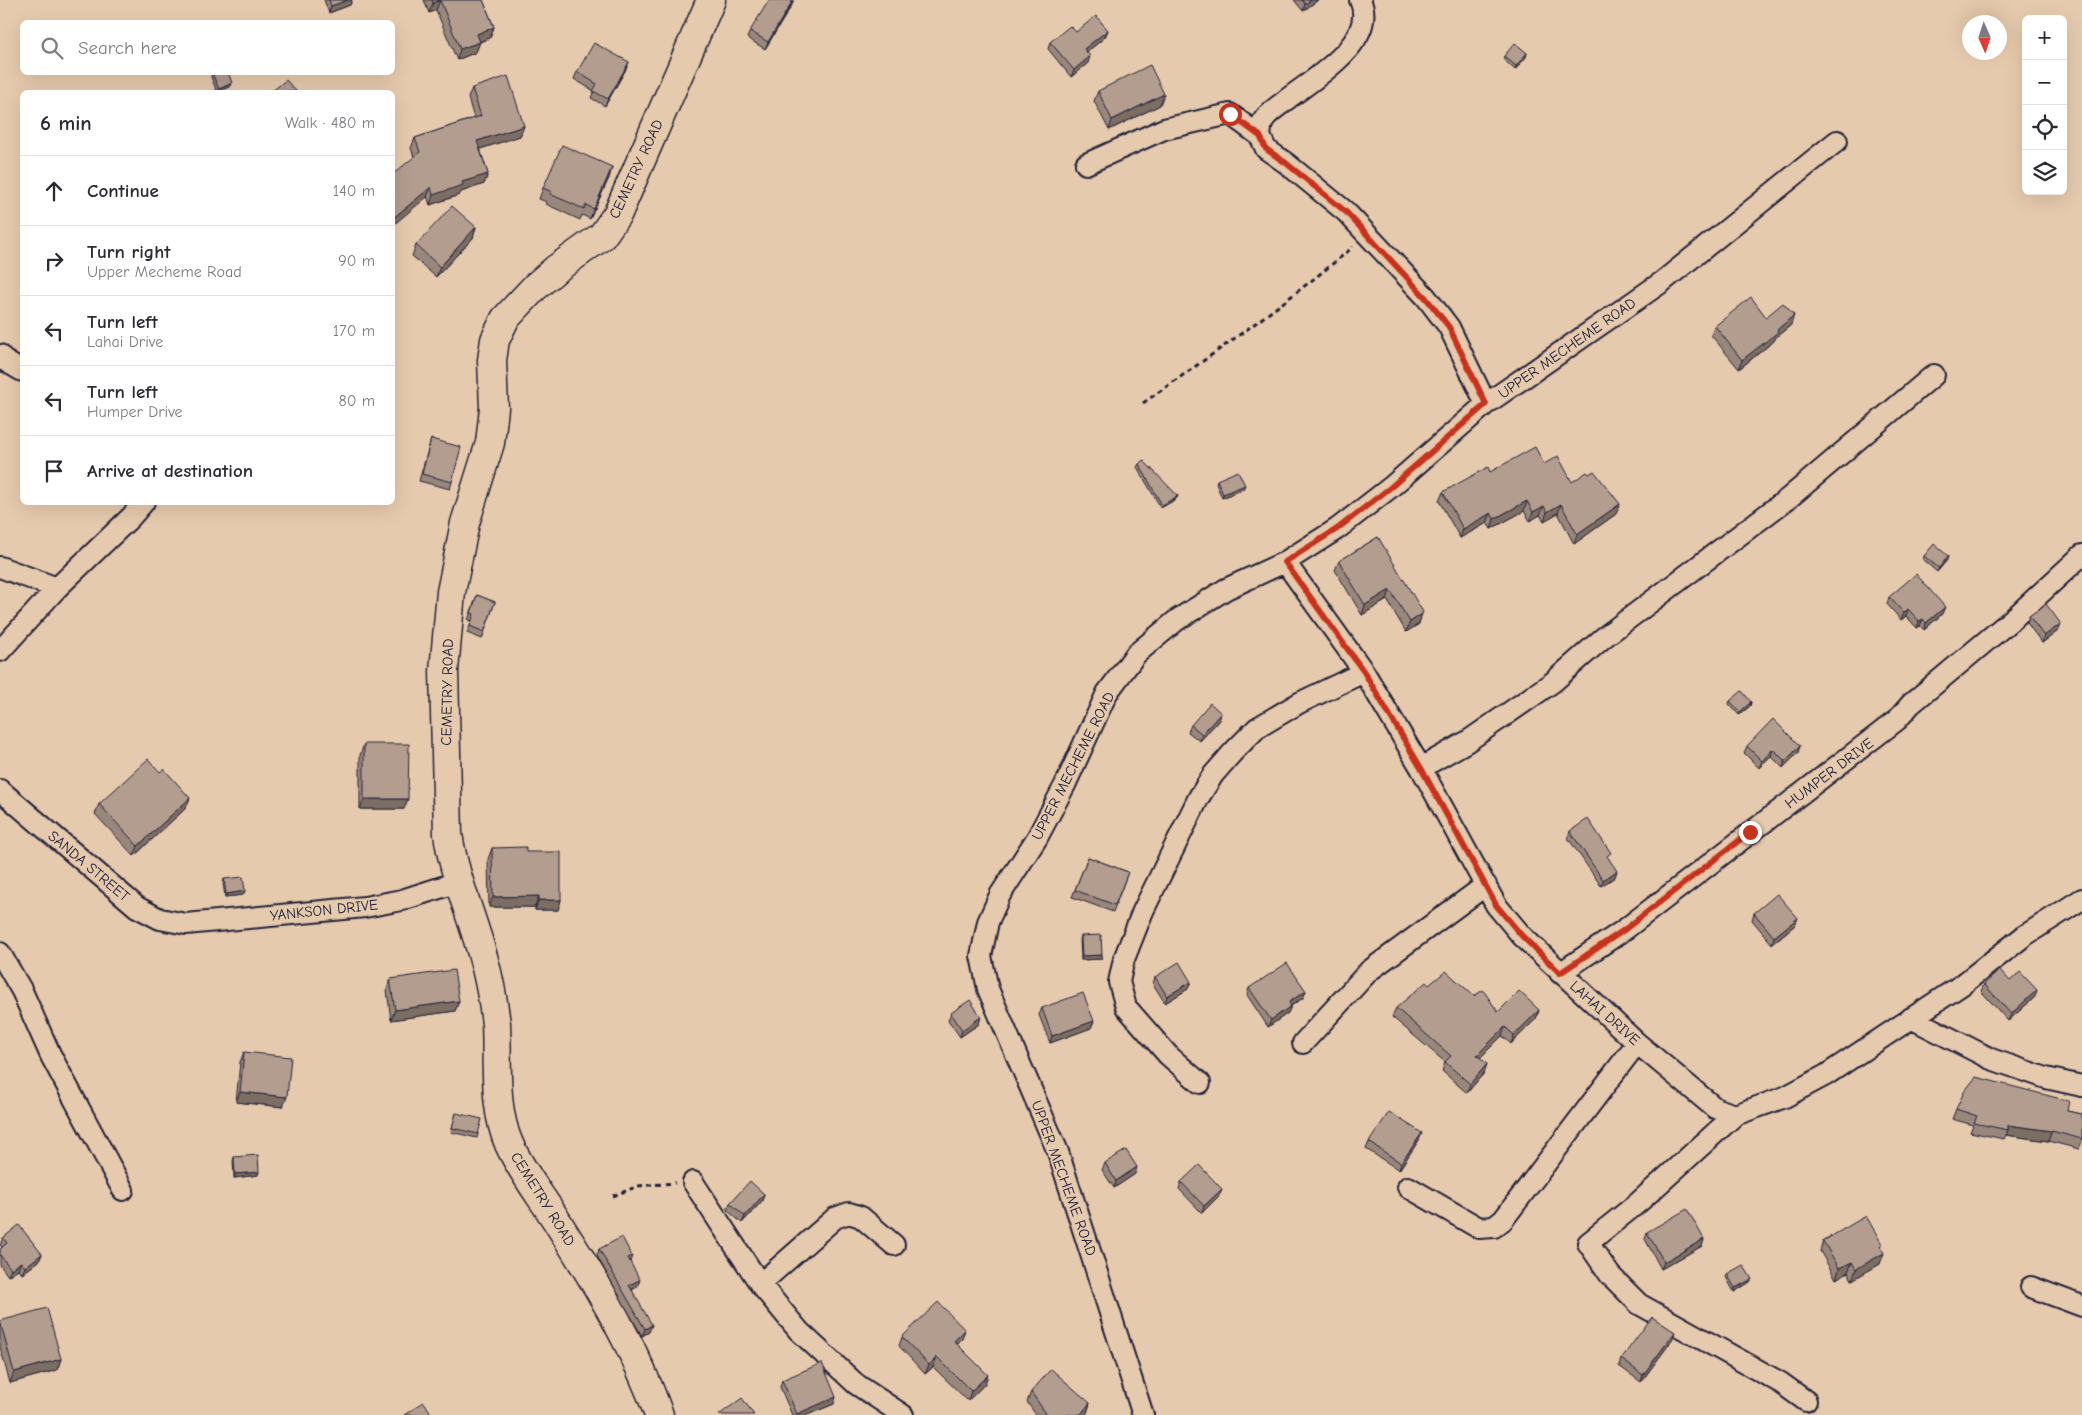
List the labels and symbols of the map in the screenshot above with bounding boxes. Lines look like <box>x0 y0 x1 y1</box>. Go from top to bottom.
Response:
north arrow <box>1962 15 2007 60</box>
route start <box>1219 103 1242 126</box>
street label: CEMETRY ROAD <box>605 117 667 221</box>
street label: UPPER MECHEME ROAD <box>1495 294 1639 402</box>
street label: CEMETRY ROAD <box>437 638 457 746</box>
street label: UPPER MECHEME ROAD <box>1028 689 1118 843</box>
street label: HUMPER DRIVE <box>1781 734 1877 812</box>
route end <box>1739 821 1762 844</box>
street label: SANDA STREET <box>45 827 134 905</box>
street label: YANKSON DRIVE <box>269 895 379 925</box>
street label: LAHAI DRIVE <box>1566 977 1644 1049</box>
street label: UPPER MECHEME ROAD <box>1027 1098 1101 1258</box>
street label: CEMETRY ROAD <box>507 1149 579 1249</box>

